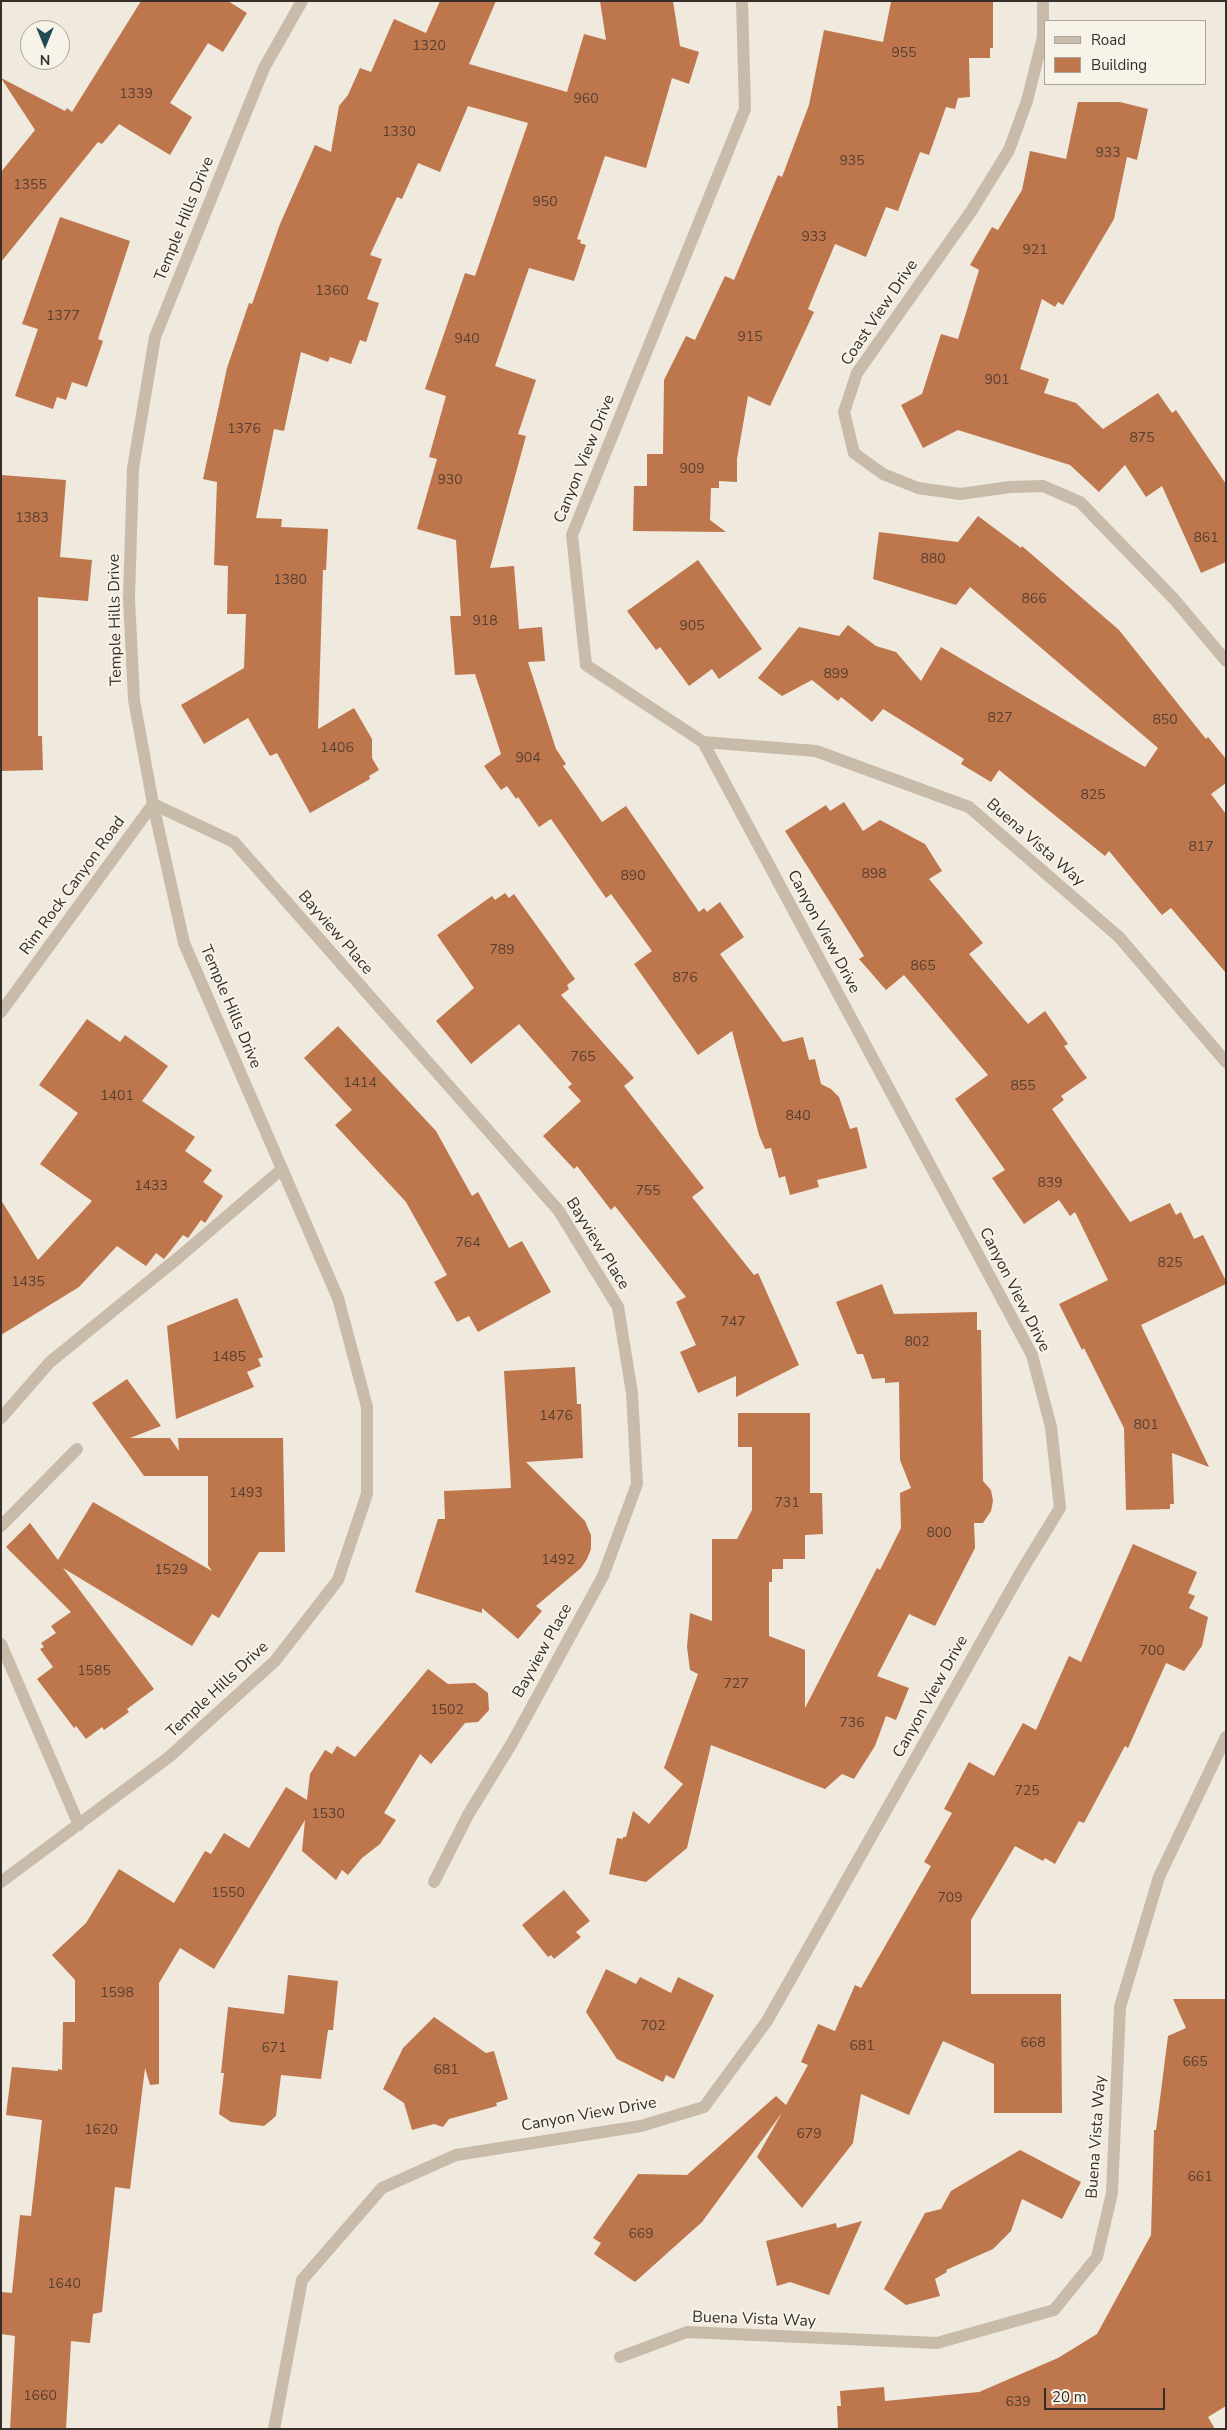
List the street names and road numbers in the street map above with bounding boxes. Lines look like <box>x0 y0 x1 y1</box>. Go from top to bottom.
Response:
street label: Temple Hills Drive <box>151 154 219 284</box>
street label: Coast View Drive <box>837 256 923 370</box>
street label: Canyon View Drive <box>550 392 620 526</box>
street label: Temple Hills Drive <box>105 554 127 686</box>
street label: Buena Vista Way <box>982 795 1088 891</box>
street label: Rim Rock Canyon Road <box>16 813 130 959</box>
street label: Canyon View Drive <box>782 867 864 997</box>
street label: Bayview Place <box>293 887 377 979</box>
street label: Temple Hills Drive <box>195 942 265 1072</box>
street label: Bayview Place <box>561 1194 633 1294</box>
street label: Canyon View Drive <box>974 1225 1054 1355</box>
street label: Bayview Place <box>509 1601 577 1701</box>
street label: Canyon View Drive <box>889 1632 973 1762</box>
street label: Temple Hills Drive <box>163 1638 273 1742</box>
street label: Buena Vista Way <box>1083 2075 1111 2199</box>
street label: Canyon View Drive <box>520 2094 658 2136</box>
street label: Buena Vista Way <box>692 2308 816 2332</box>

